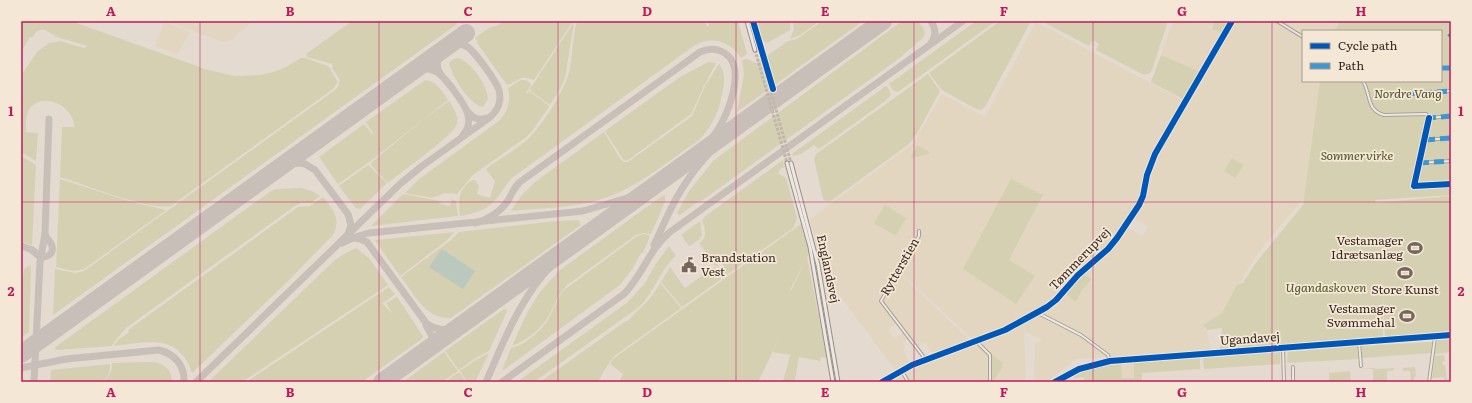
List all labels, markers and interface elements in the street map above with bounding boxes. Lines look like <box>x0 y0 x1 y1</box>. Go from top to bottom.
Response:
text: A <box>106 1 116 20</box>
text: B <box>286 1 295 20</box>
text: C <box>463 1 473 20</box>
text: D <box>642 1 652 20</box>
text: E <box>821 1 830 20</box>
text: F <box>1000 1 1008 20</box>
text: G <box>1177 1 1187 20</box>
text: H <box>1356 1 1367 20</box>
legend <box>1302 30 1442 82</box>
text: Cycle path <box>1338 36 1398 54</box>
text: Path <box>1338 56 1364 74</box>
park label: Nordre Vang <box>1374 84 1442 102</box>
text: 1 <box>8 101 14 120</box>
text: 1 <box>1458 101 1464 120</box>
park label: Sommervirke <box>1321 146 1394 164</box>
street label: Tømmerupvej <box>1045 223 1114 294</box>
place label: Vestamager Idrætsanlæg <box>1331 231 1403 263</box>
street label: Englandsvej <box>813 233 845 305</box>
street label: Rytterstien <box>875 234 923 299</box>
sports icon: Vestamager Idrætsanlæg <box>1406 239 1424 257</box>
place label: Brandstation Vest <box>701 248 776 280</box>
public building icon: Brandstation Vest <box>680 256 698 274</box>
sports icon: Store Kunst <box>1396 264 1414 282</box>
park label: Ugandaskoven <box>1286 278 1366 296</box>
place label: Store Kunst <box>1371 280 1439 298</box>
text: 2 <box>8 281 15 300</box>
text: 2 <box>1458 281 1465 300</box>
place label: Vestamager Svømmehal <box>1327 299 1395 331</box>
sports icon: Vestamager Svømmehal <box>1398 307 1416 325</box>
street label: Ugandavej <box>1219 327 1281 349</box>
text: A <box>106 382 116 401</box>
text: B <box>286 382 295 401</box>
text: C <box>463 382 473 401</box>
text: D <box>642 382 652 401</box>
text: E <box>821 382 830 401</box>
text: F <box>1000 382 1008 401</box>
text: G <box>1177 382 1187 401</box>
text: H <box>1356 382 1367 401</box>

